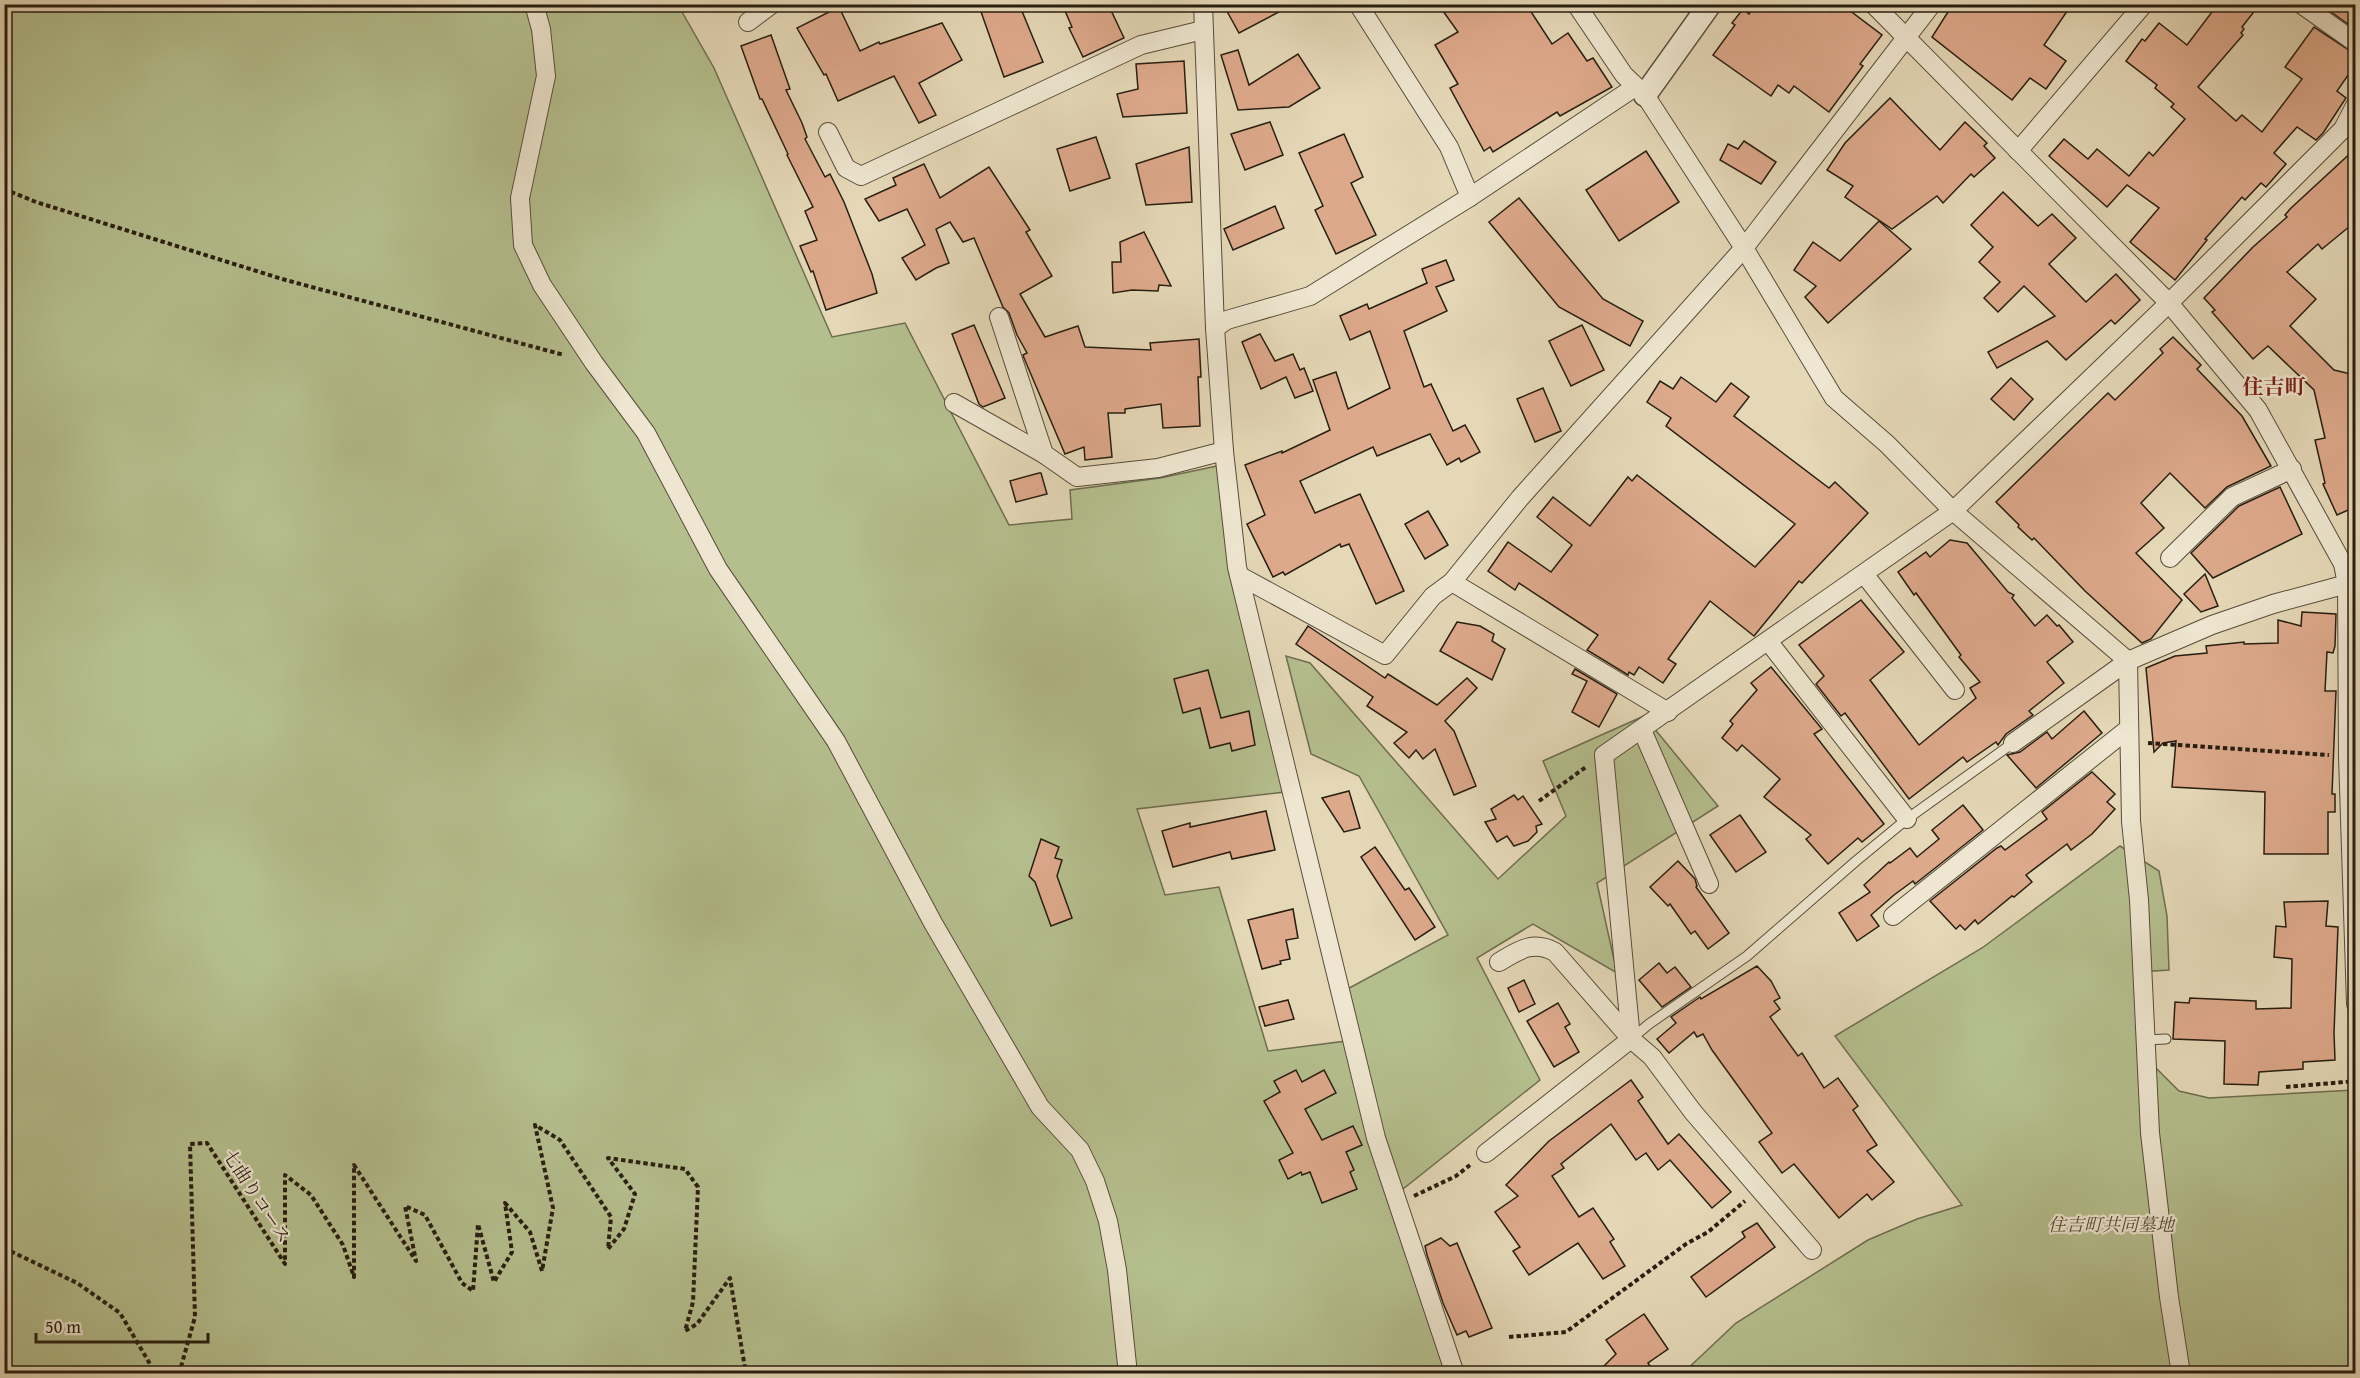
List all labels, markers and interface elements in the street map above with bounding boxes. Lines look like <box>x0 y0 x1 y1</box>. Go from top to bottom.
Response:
district label: 住吉町 <box>2243 371 2306 402</box>
street label: 七曲りコース <box>217 1144 297 1248</box>
park label: 住吉町共同墓地 <box>2048 1211 2176 1238</box>
scale bar <box>36 1306 208 1344</box>
text: 50 m <box>45 1313 81 1340</box>

